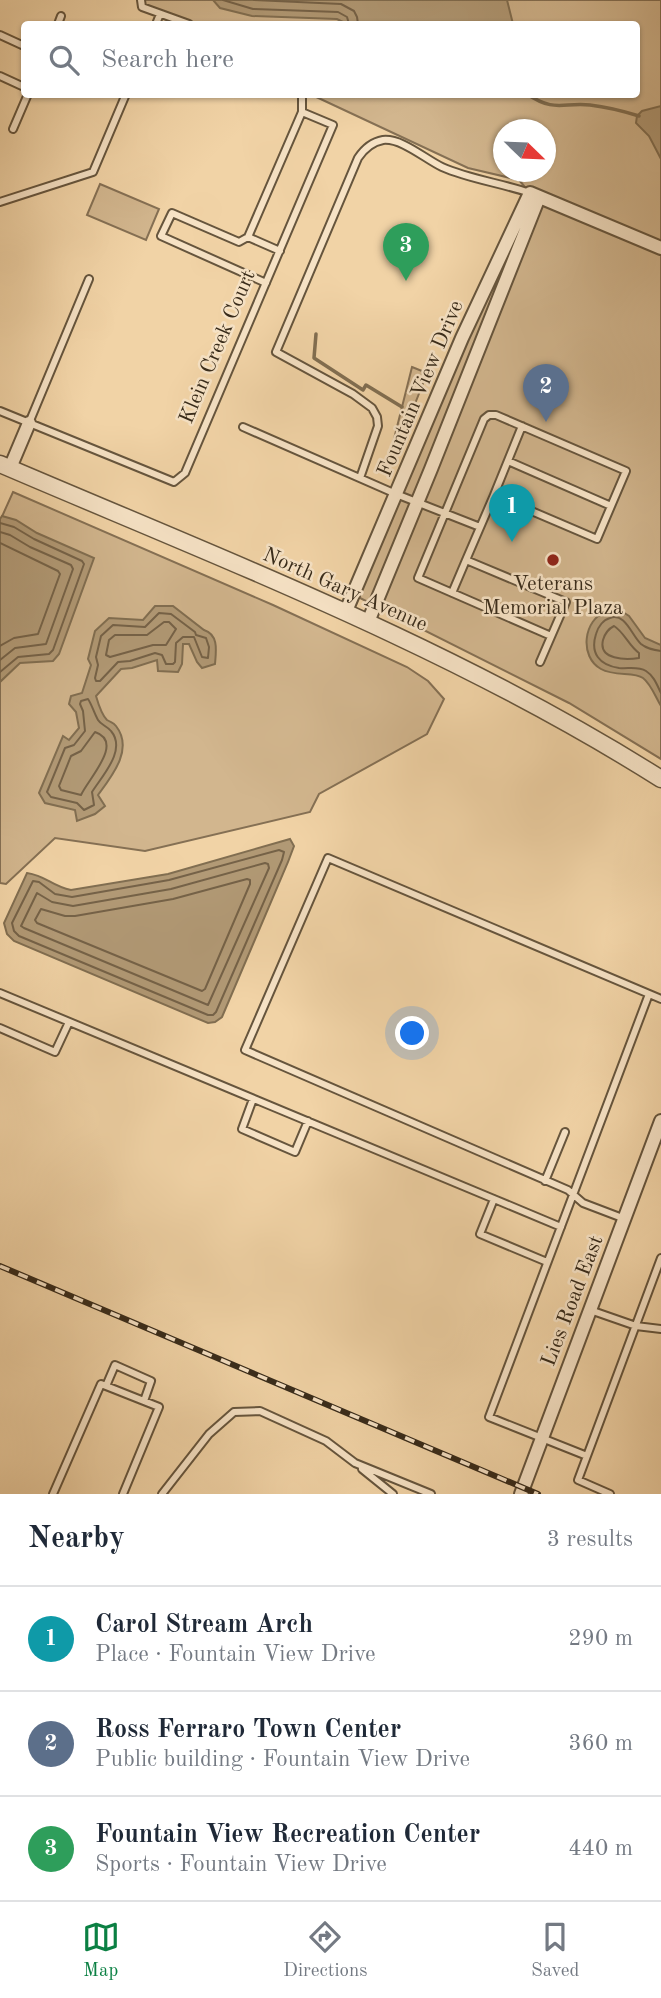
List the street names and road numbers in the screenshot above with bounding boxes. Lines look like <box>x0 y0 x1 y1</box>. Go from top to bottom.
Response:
street label: Klein Creek Court <box>176 267 260 427</box>
street label: Fountain View Drive <box>374 298 468 480</box>
street label: North Gary Avenue <box>260 544 430 636</box>
street label: Lies Road East <box>538 1233 608 1369</box>

